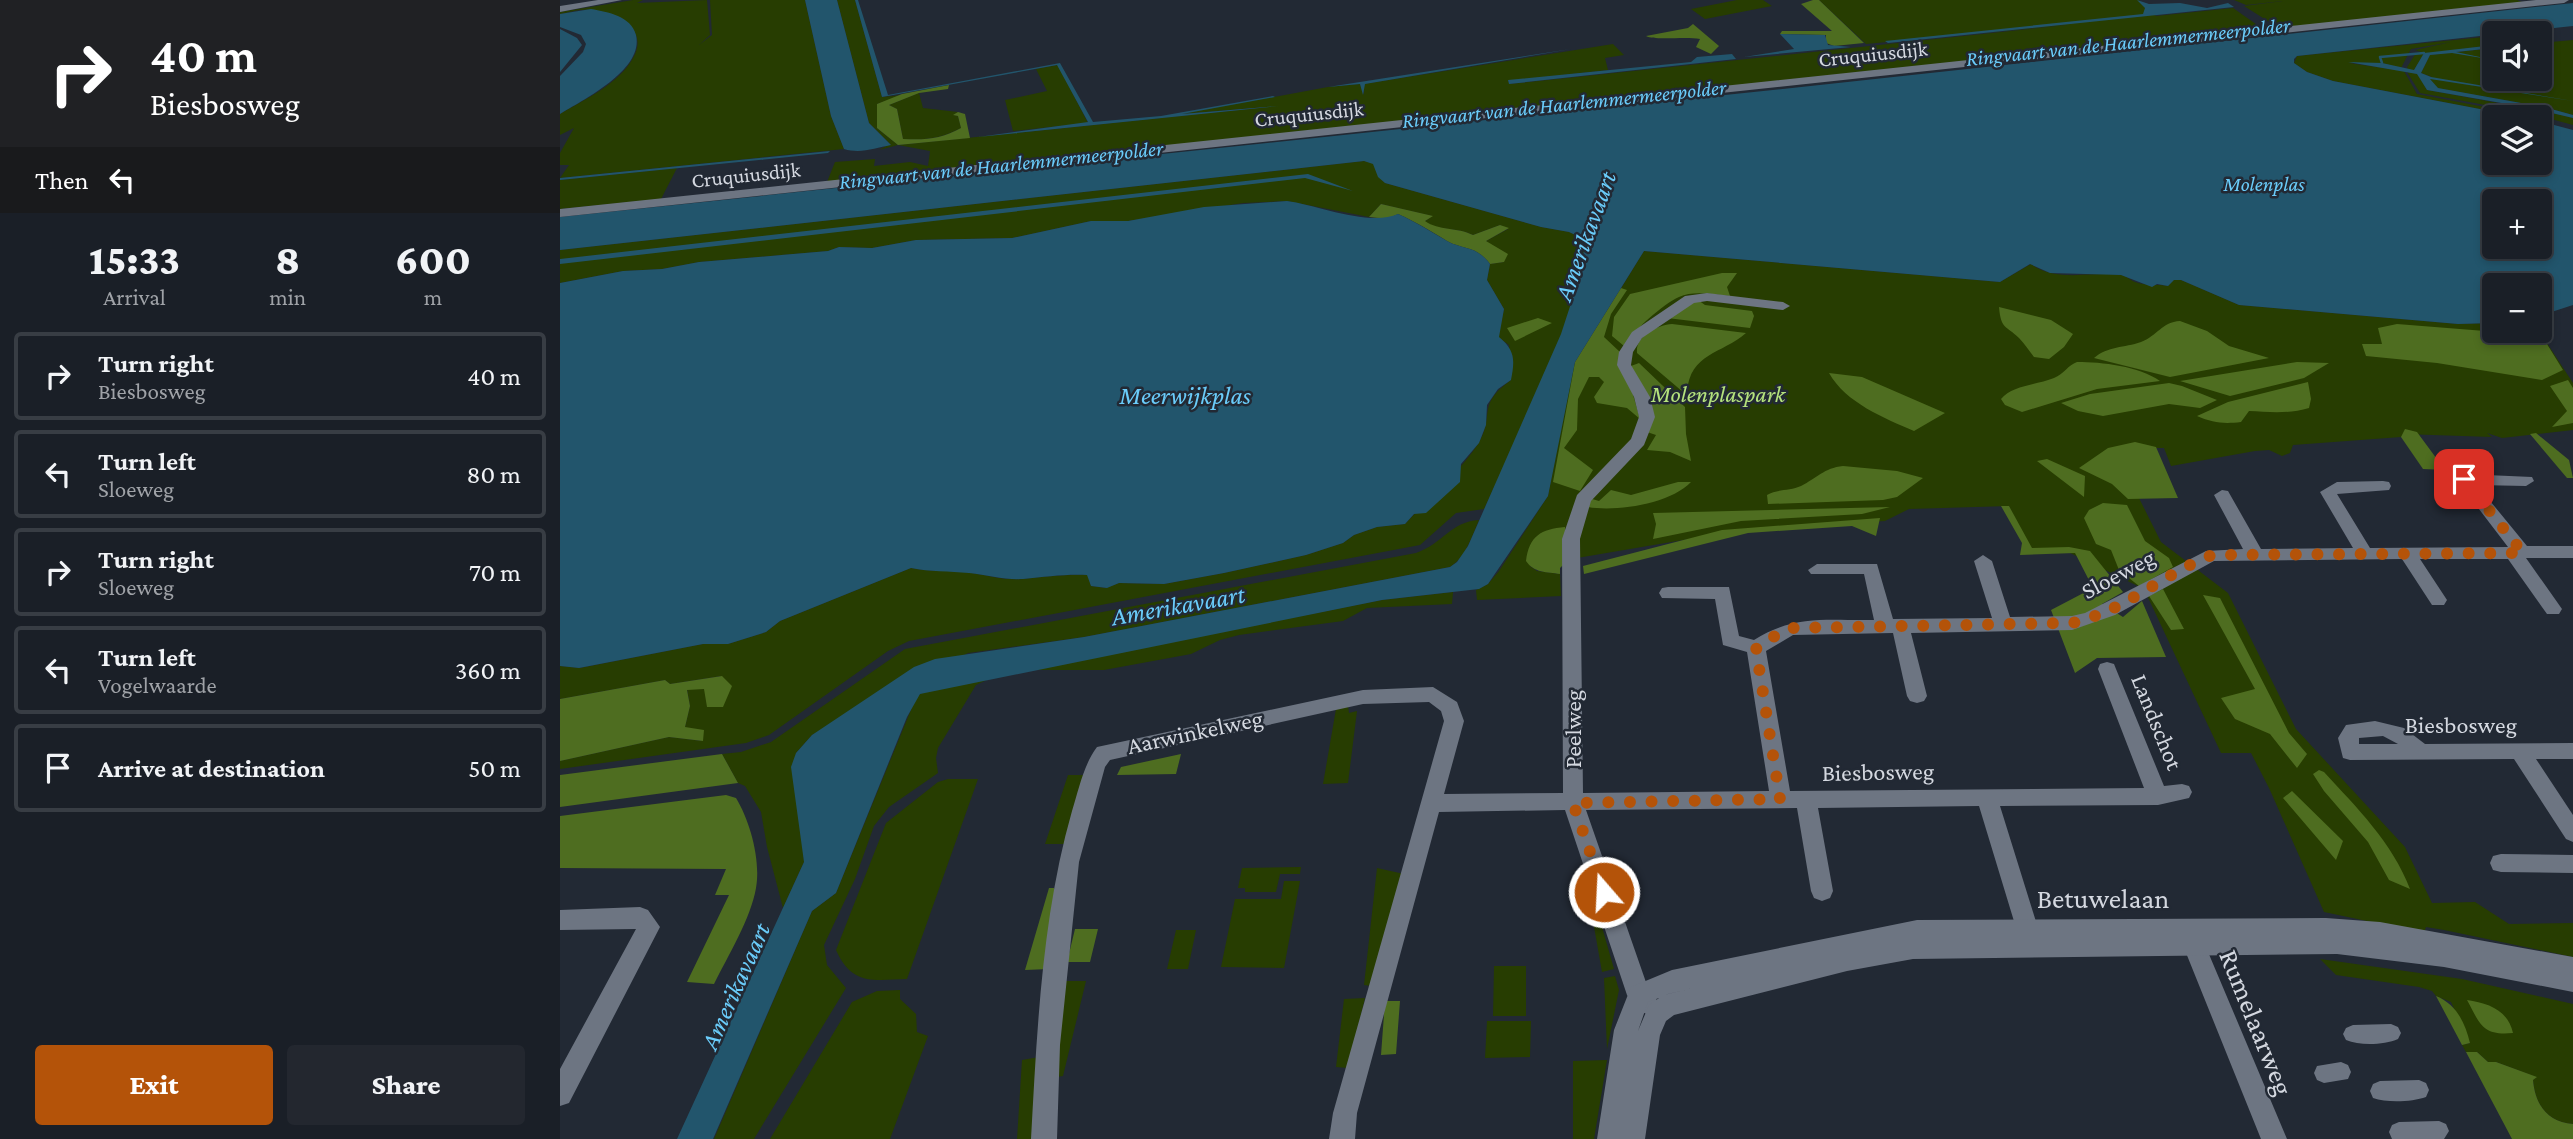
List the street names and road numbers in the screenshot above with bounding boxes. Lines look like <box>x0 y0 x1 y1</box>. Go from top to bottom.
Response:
street label: Cruquiusdijk <box>1817 36 1929 72</box>
street label: Cruquiusdijk <box>1253 96 1365 132</box>
street label: Cruquiusdijk <box>690 157 802 193</box>
street label: Sloeweg <box>2076 543 2160 604</box>
street label: Landschot <box>2126 670 2189 774</box>
street label: Peelweg <box>1559 689 1586 768</box>
street label: Aarwinkelweg <box>1125 704 1266 759</box>
street label: Biesbosweg <box>2405 711 2518 738</box>
street label: Biesbosweg <box>1822 757 1935 786</box>
street label: Betuwelaan <box>2037 883 2169 914</box>
street label: Rumelaarweg <box>2213 945 2300 1100</box>

